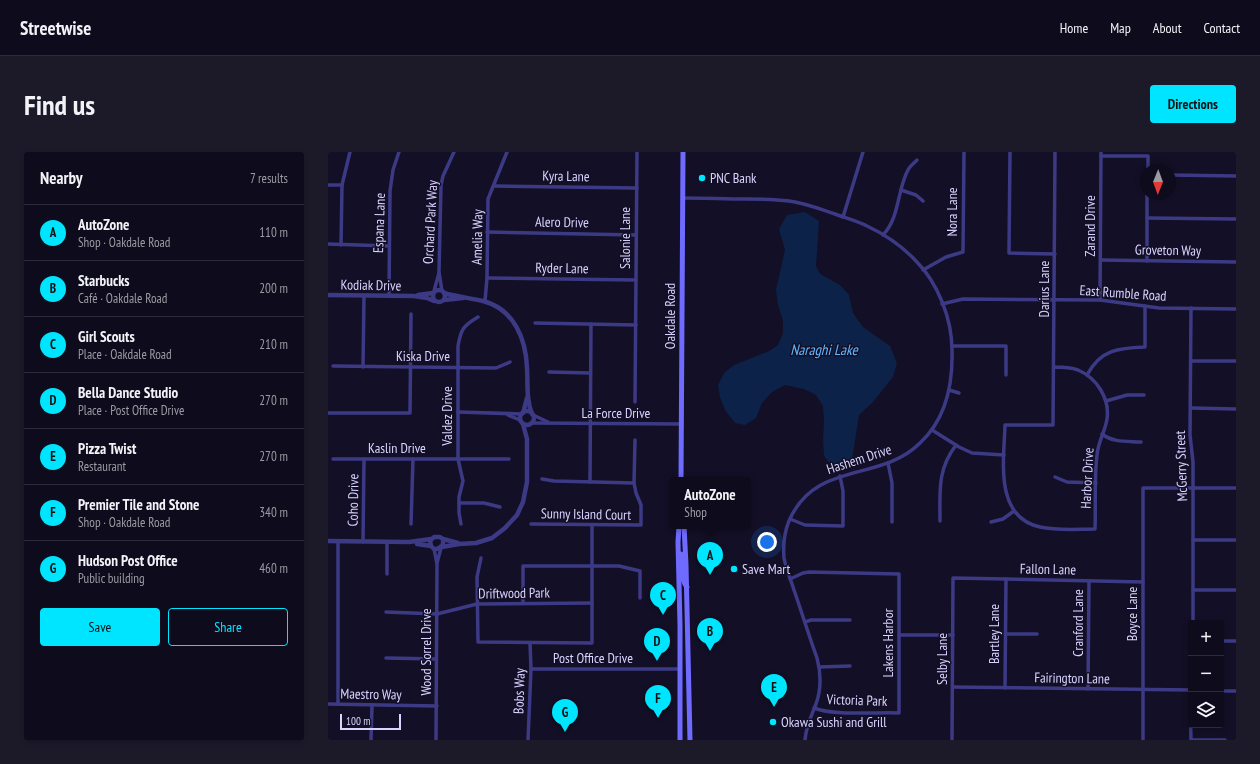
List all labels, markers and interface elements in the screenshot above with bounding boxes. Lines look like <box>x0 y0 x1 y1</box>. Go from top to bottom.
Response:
text: Streetwise <box>20 16 91 40</box>
text: Home <box>1060 19 1088 37</box>
text: Map <box>1110 19 1131 37</box>
text: About <box>1153 19 1182 37</box>
text: Contact <box>1204 19 1240 37</box>
button: Directions <box>1150 85 1236 123</box>
text: Find us <box>24 86 95 123</box>
north arrow <box>1140 164 1176 200</box>
text: Nearby <box>40 167 83 189</box>
street label: Kyra Lane <box>542 167 590 185</box>
place label: PNC Bank <box>710 169 757 187</box>
text: 7 results <box>250 170 288 187</box>
marker: PNC Bank <box>697 173 707 183</box>
street label: Orchard Park Way <box>419 179 441 264</box>
street label: Nora Lane <box>943 187 961 237</box>
street label: Espana Lane <box>369 192 389 253</box>
street label: Zarand Drive <box>1081 195 1099 257</box>
street label: Salonie Lane <box>616 207 634 269</box>
street label: Amelia Way <box>468 208 486 265</box>
street label: Alero Drive <box>535 213 589 231</box>
text: AutoZone <box>78 215 129 234</box>
text: A <box>50 224 56 241</box>
text: 110 m <box>259 224 288 241</box>
text: Shop · Oakdale Road <box>78 234 170 251</box>
street label: Groveton Way <box>1135 240 1202 260</box>
street label: Ryder Lane <box>535 259 589 277</box>
street label: Darius Lane <box>1035 260 1053 317</box>
text: Starbucks <box>78 271 130 290</box>
street label: Kodiak Drive <box>341 275 402 295</box>
text: B <box>50 280 56 297</box>
text: 200 m <box>259 280 288 297</box>
street label: East Rumble Road <box>1079 281 1167 305</box>
street label: Oakdale Road <box>661 283 679 349</box>
text: Café · Oakdale Road <box>78 290 167 307</box>
text: Girl Scouts <box>78 327 135 346</box>
text: C <box>50 336 56 353</box>
text: 210 m <box>259 336 288 353</box>
water label: Naraghi Lake <box>790 340 859 359</box>
text: Place · Oakdale Road <box>78 346 172 363</box>
street label: Kiska Drive <box>396 347 450 365</box>
text: Bella Dance Studio <box>78 383 178 402</box>
street label: Valdez Drive <box>438 386 456 447</box>
text: D <box>50 392 56 409</box>
text: 270 m <box>259 392 288 409</box>
text: Place · Post Office Drive <box>78 402 184 419</box>
street label: La Force Drive <box>582 404 651 422</box>
street label: McGerry Street <box>1171 430 1191 502</box>
text: Pizza Twist <box>78 439 136 458</box>
street label: Kaslin Drive <box>368 439 426 457</box>
street label: Hashem Drive <box>824 440 894 478</box>
street label: Harbor Drive <box>1076 447 1098 509</box>
text: E <box>50 448 56 465</box>
text: 270 m <box>259 448 288 465</box>
text: Restaurant <box>78 458 126 475</box>
street label: Coho Drive <box>344 473 362 526</box>
popup <box>670 477 750 529</box>
text: AutoZone <box>684 485 736 504</box>
text: Premier Tile and Stone <box>78 495 199 514</box>
text: F <box>50 504 56 521</box>
text: 340 m <box>259 504 288 521</box>
street label: Sunny Island Court <box>541 504 631 524</box>
text: Shop <box>684 504 707 521</box>
text: Shop · Oakdale Road <box>78 514 170 531</box>
your location <box>757 532 777 552</box>
pin: A <box>697 542 723 575</box>
text: Hudson Post Office <box>78 551 178 570</box>
text: G <box>50 560 56 577</box>
text: 460 m <box>259 560 288 577</box>
place label: Save Mart <box>742 560 790 578</box>
street label: Fallon Lane <box>1020 560 1076 578</box>
marker: Save Mart <box>729 564 739 574</box>
text: Public building <box>78 570 145 587</box>
pin: C <box>650 582 676 615</box>
street label: Driftwood Park <box>478 583 550 603</box>
street label: Boyce Lane <box>1123 587 1141 641</box>
street label: Cranford Lane <box>1069 589 1087 657</box>
street label: Bartley Lane <box>985 604 1003 664</box>
button: Save <box>40 608 160 646</box>
button: Share <box>168 608 288 646</box>
street label: Wood Sorrel Drive <box>417 608 435 696</box>
street label: Lakens Harbor <box>879 608 897 678</box>
pin: B <box>697 618 723 651</box>
map controls <box>1188 620 1224 728</box>
button: + <box>1188 620 1224 656</box>
pin: D <box>644 628 670 661</box>
street label: Selby Lane <box>933 633 951 685</box>
street label: Post Office Drive <box>553 649 633 667</box>
button: − <box>1188 656 1224 692</box>
street label: Bobs Way <box>509 667 529 714</box>
street label: Fairington Lane <box>1034 668 1110 688</box>
pin: E <box>761 674 787 707</box>
street label: Maestro Way <box>340 684 403 704</box>
pin: F <box>645 685 671 718</box>
street label: Victoria Park <box>825 690 888 710</box>
button: layers <box>1188 692 1224 728</box>
pin: G <box>552 699 578 732</box>
scale bar <box>340 712 401 731</box>
place label: Okawa Sushi and Grill <box>781 713 887 731</box>
text: 100 m <box>346 714 370 728</box>
marker: Okawa Sushi and Grill <box>768 717 778 727</box>

